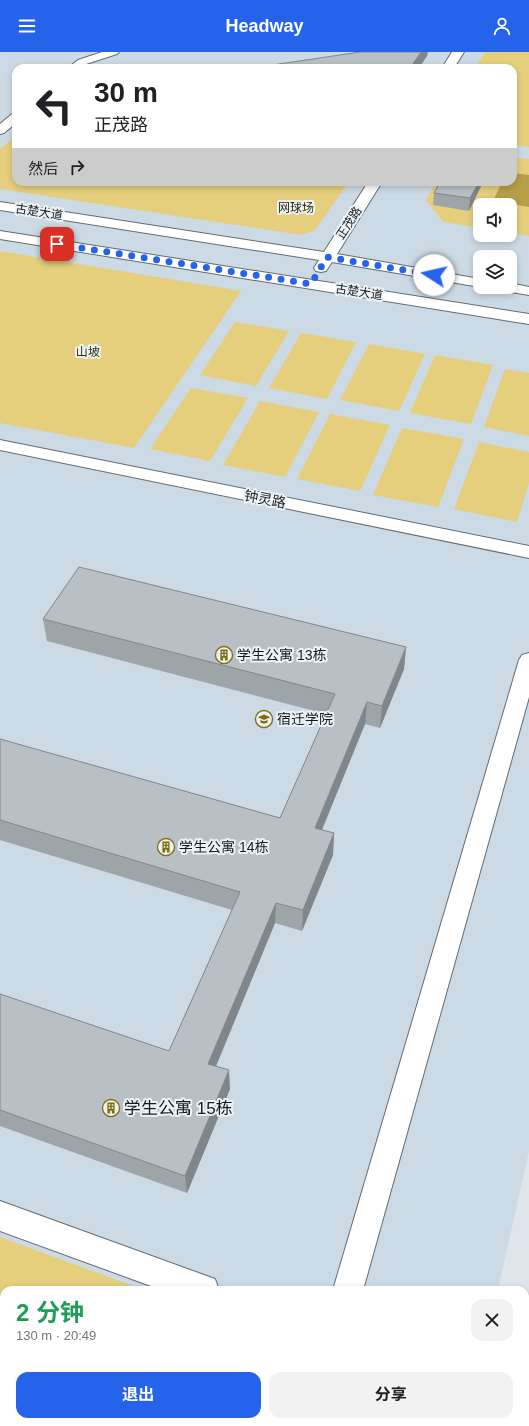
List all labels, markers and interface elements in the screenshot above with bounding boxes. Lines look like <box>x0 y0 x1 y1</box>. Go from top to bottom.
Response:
icon: menu <box>16 15 38 37</box>
icon: person <box>491 15 513 37</box>
text: Headway <box>225 16 304 36</box>
text: 30 m <box>94 77 158 108</box>
icon: left <box>28 80 80 132</box>
text: 正茂路 <box>94 115 148 135</box>
icon: right <box>66 156 88 178</box>
text: 然后 <box>28 160 58 177</box>
map controls <box>473 198 517 294</box>
button: sound <box>473 198 517 242</box>
street label: 古楚大道 <box>14 201 64 223</box>
park label: 网球场 <box>278 201 314 215</box>
street label: 正茂路 <box>333 204 365 242</box>
pin <box>40 227 74 261</box>
icon: arrive <box>46 233 68 255</box>
button: layers <box>473 250 517 294</box>
position arrow <box>413 254 455 296</box>
street label: 古楚大道 <box>334 281 384 303</box>
park label: 山坡 <box>76 345 100 359</box>
street label: 钟灵路 <box>243 487 287 511</box>
building icon: 学生公寓 13栋 <box>214 645 234 665</box>
place label: 学生公寓 13栋 <box>237 647 326 663</box>
school or university icon: 宿迁学院 <box>254 709 274 729</box>
place label: 宿迁学院 <box>277 711 333 727</box>
building icon: 学生公寓 14栋 <box>156 837 176 857</box>
place label: 学生公寓 14栋 <box>179 839 268 855</box>
building icon: 学生公寓 15栋 <box>101 1098 121 1118</box>
place label: 学生公寓 15栋 <box>124 1099 233 1118</box>
text: 2 分钟 <box>16 1299 84 1326</box>
button: close <box>471 1299 513 1341</box>
text: 130 m · 20:49 <box>16 1328 96 1343</box>
button: 退出 <box>16 1372 261 1418</box>
button: 分享 <box>269 1372 513 1418</box>

